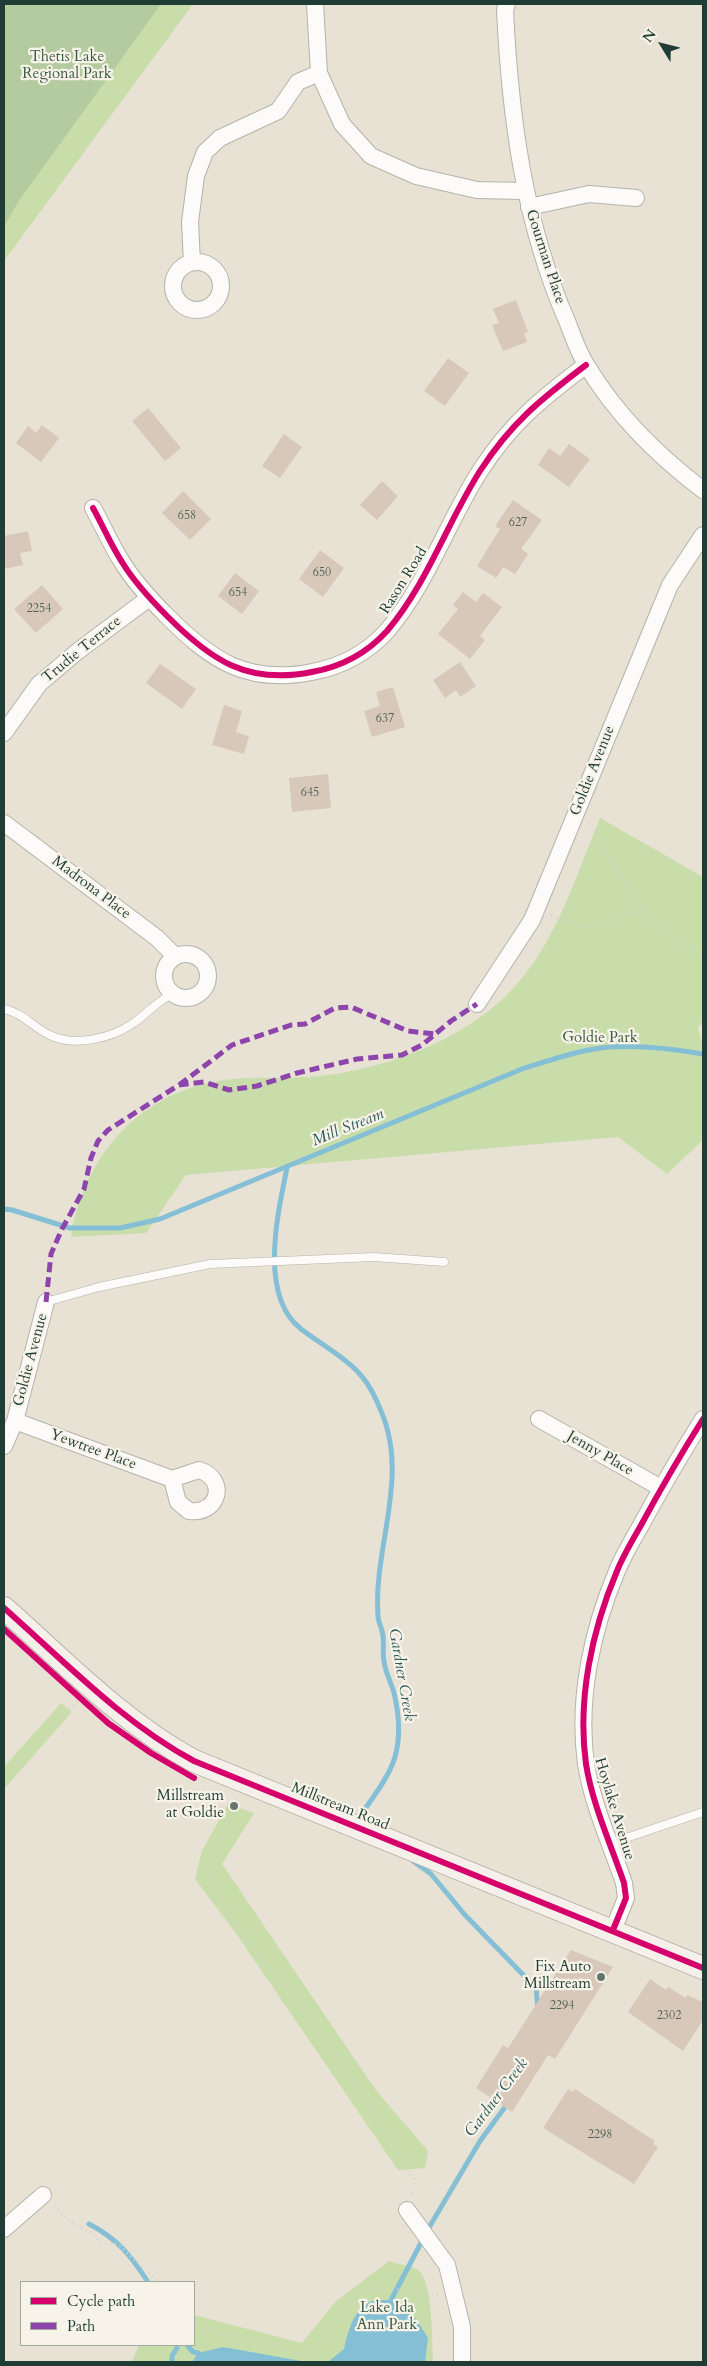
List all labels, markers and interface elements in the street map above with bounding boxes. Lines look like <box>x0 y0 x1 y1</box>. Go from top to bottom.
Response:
north arrow <box>637 20 687 70</box>
text: N <box>638 25 661 46</box>
park label: Thetis Lake Regional Park <box>22 49 112 84</box>
street label: Gourman Place <box>521 208 569 306</box>
house number: 658 <box>178 509 196 523</box>
house number: 627 <box>509 516 527 530</box>
street label: Rason Road <box>376 544 432 618</box>
house number: 650 <box>313 566 331 580</box>
house number: 654 <box>229 586 247 600</box>
house number: 2254 <box>27 602 51 616</box>
street label: Trudie Terrace <box>39 613 125 687</box>
house number: 637 <box>376 712 394 726</box>
street label: Goldie Avenue <box>567 723 619 819</box>
house number: 645 <box>301 786 319 800</box>
street label: Madrona Place <box>48 853 134 923</box>
park label: Goldie Park <box>562 1030 638 1048</box>
water label: Mill Stream <box>309 1105 387 1151</box>
street label: Goldie Avenue <box>10 1312 52 1408</box>
street label: Yewtree Place <box>47 1426 139 1474</box>
street label: Jenny Place <box>564 1428 636 1480</box>
water label: Gardner Creek <box>383 1627 419 1723</box>
street label: Hoylake Avenue <box>590 1756 638 1862</box>
street label: Millstream Road <box>288 1779 392 1835</box>
place label: Millstream at Goldie <box>157 1788 224 1823</box>
marker: Millstream at Goldie <box>228 1800 240 1812</box>
place label: Fix Auto Millstream <box>524 1959 591 1994</box>
marker: Fix Auto Millstream <box>595 1971 607 1983</box>
house number: 2294 <box>550 1999 574 2013</box>
house number: 2302 <box>657 2009 681 2023</box>
water label: Gardner Creek <box>461 2055 533 2141</box>
house number: 2298 <box>588 2128 612 2142</box>
legend <box>20 2281 195 2346</box>
text: Cycle path <box>67 2291 135 2311</box>
park label: Lake Ida Ann Park <box>357 2300 417 2335</box>
text: Path <box>67 2316 95 2336</box>

